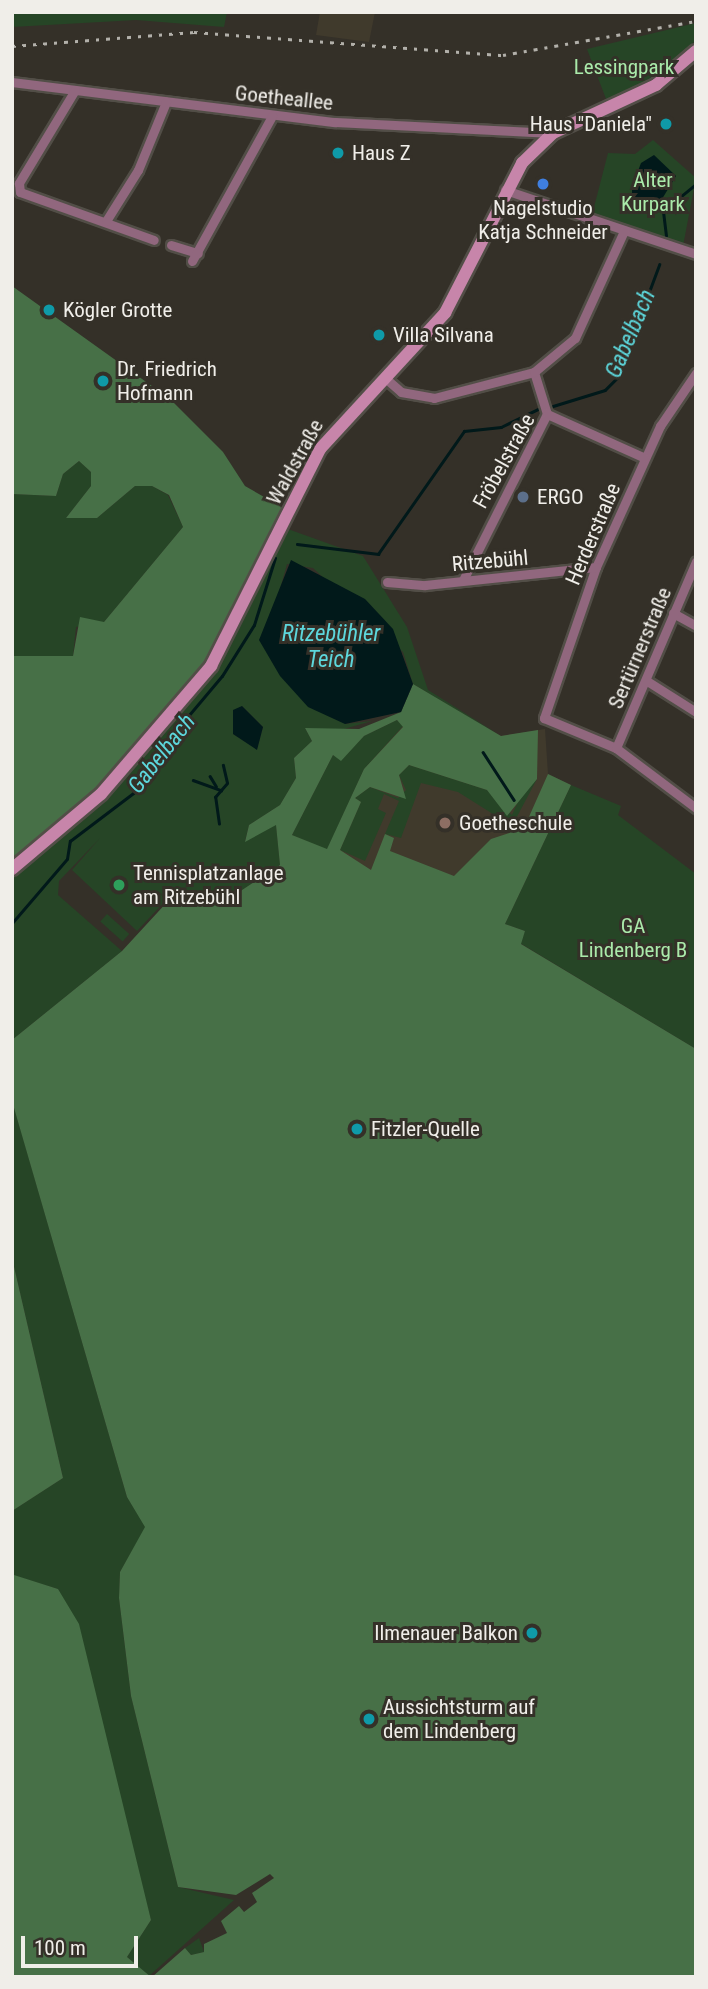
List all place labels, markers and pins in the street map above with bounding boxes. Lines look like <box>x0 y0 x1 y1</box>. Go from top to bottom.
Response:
place label: Haus "Daniela" <box>530 111 652 137</box>
marker: Haus "Daniela" <box>658 116 674 132</box>
place label: Haus Z <box>352 140 411 166</box>
marker: Haus Z <box>330 145 346 161</box>
marker: Nagelstudio Katja Schneider <box>535 176 551 192</box>
place label: Nagelstudio Katja Schneider <box>478 195 608 245</box>
place label: Kögler Grotte <box>63 297 172 323</box>
marker: Kögler Grotte <box>41 302 57 318</box>
place label: Villa Silvana <box>393 322 494 348</box>
marker: Villa Silvana <box>371 327 387 343</box>
place label: Dr. Friedrich Hofmann <box>117 356 217 406</box>
marker: Dr. Friedrich Hofmann <box>95 373 111 389</box>
place label: ERGO <box>537 484 584 510</box>
marker: ERGO <box>515 489 531 505</box>
place label: Goetheschule <box>459 810 572 836</box>
marker: Goetheschule <box>437 815 453 831</box>
place label: Tennisplatzanlage am Ritzebühl <box>133 860 283 910</box>
marker: Tennisplatzanlage am Ritzebühl <box>111 877 127 893</box>
place label: Fitzler-Quelle <box>371 1116 480 1142</box>
marker: Fitzler-Quelle <box>349 1121 365 1137</box>
place label: Ilmenauer Balkon <box>374 1620 518 1646</box>
marker: Ilmenauer Balkon <box>524 1625 540 1641</box>
place label: Aussichtsturm auf dem Lindenberg <box>383 1694 535 1744</box>
marker: Aussichtsturm auf dem Lindenberg <box>361 1711 377 1727</box>

